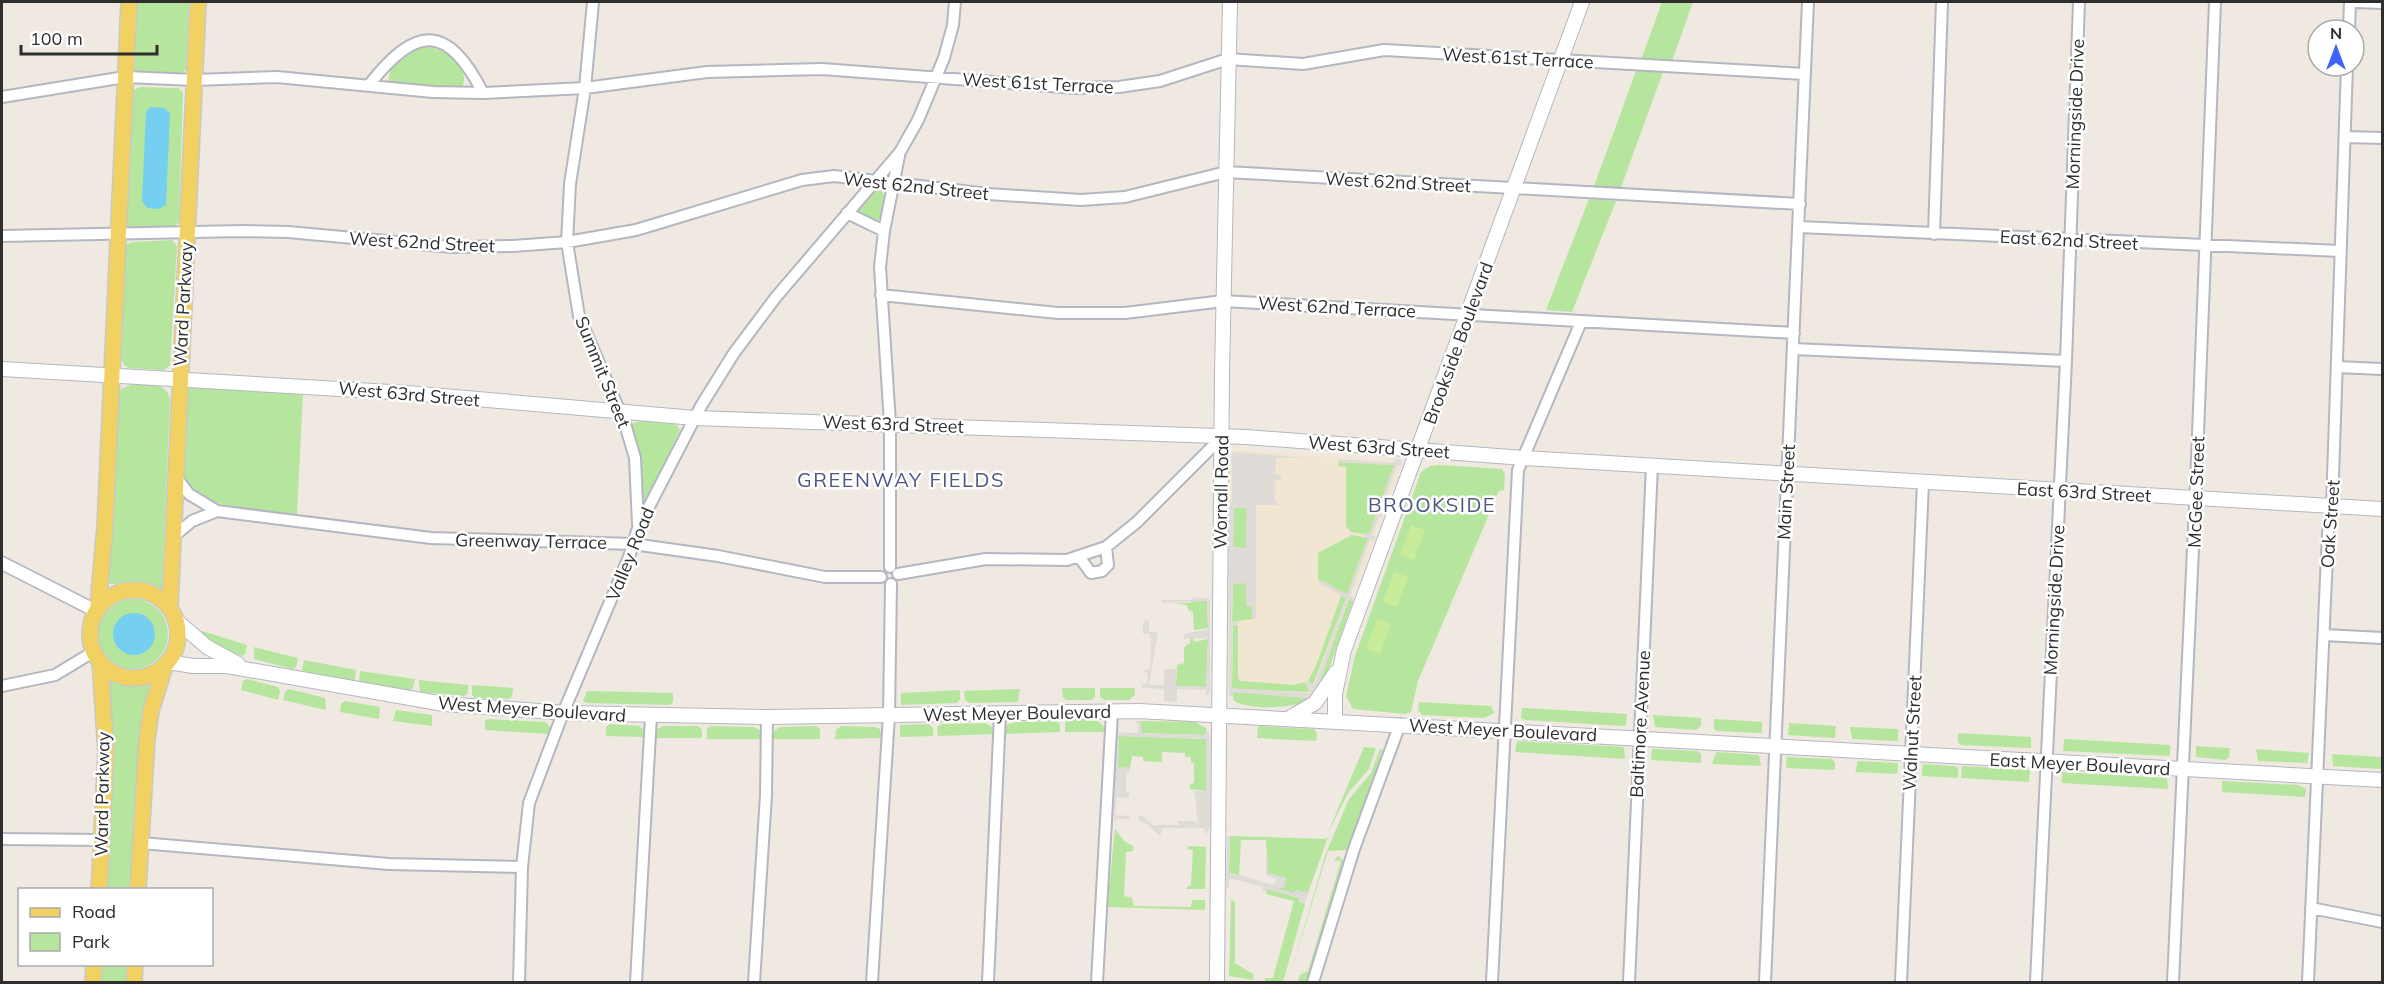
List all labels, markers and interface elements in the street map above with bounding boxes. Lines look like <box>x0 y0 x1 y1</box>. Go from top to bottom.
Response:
scale bar <box>21 18 158 56</box>
north arrow <box>2306 18 2366 78</box>
text: N <box>2330 23 2342 43</box>
text: 100 m <box>30 27 83 50</box>
street label: Morningside Drive <box>2061 38 2089 190</box>
street label: West 61st Terrace <box>1442 43 1594 73</box>
street label: West 61st Terrace <box>962 68 1114 98</box>
street label: West 62nd Street <box>842 167 990 205</box>
street label: West 62nd Street <box>1324 167 1472 197</box>
street label: East 62nd Street <box>1999 225 2139 255</box>
street label: West 62nd Street <box>348 227 496 257</box>
street label: Ward Parkway <box>168 241 198 367</box>
street label: Brookside Boulevard <box>1418 259 1498 427</box>
street label: West 62nd Terrace <box>1258 291 1416 323</box>
street label: Summit Street <box>570 313 636 431</box>
street label: West 63rd Street <box>337 376 481 412</box>
street label: West 63rd Street <box>822 410 964 438</box>
street label: West 63rd Street <box>1307 431 1451 463</box>
street label: Wornall Road <box>1209 435 1233 549</box>
street label: McGee Street <box>2183 436 2209 548</box>
street label: Main Street <box>1772 444 1800 540</box>
district label: GREENWAY FIELDS <box>797 467 1005 492</box>
street label: East 63rd Street <box>2016 477 2152 507</box>
street label: Oak Street <box>2315 479 2345 569</box>
district label: BROOKSIDE <box>1368 492 1496 517</box>
street label: Valley Road <box>601 504 659 604</box>
street label: Morningside Drive <box>2039 524 2069 676</box>
street label: Greenway Terrace <box>455 528 607 554</box>
street label: Baltimore Avenue <box>1625 650 1655 798</box>
street label: Walnut Street <box>1897 675 1927 791</box>
street label: West Meyer Boulevard <box>437 691 627 727</box>
street label: West Meyer Boulevard <box>923 700 1111 726</box>
street label: West Meyer Boulevard <box>1408 714 1598 746</box>
street label: Ward Parkway <box>89 731 115 857</box>
street label: East Meyer Boulevard <box>1989 748 2171 780</box>
legend <box>18 888 213 966</box>
text: Road <box>72 900 116 923</box>
text: Park <box>72 930 111 953</box>

